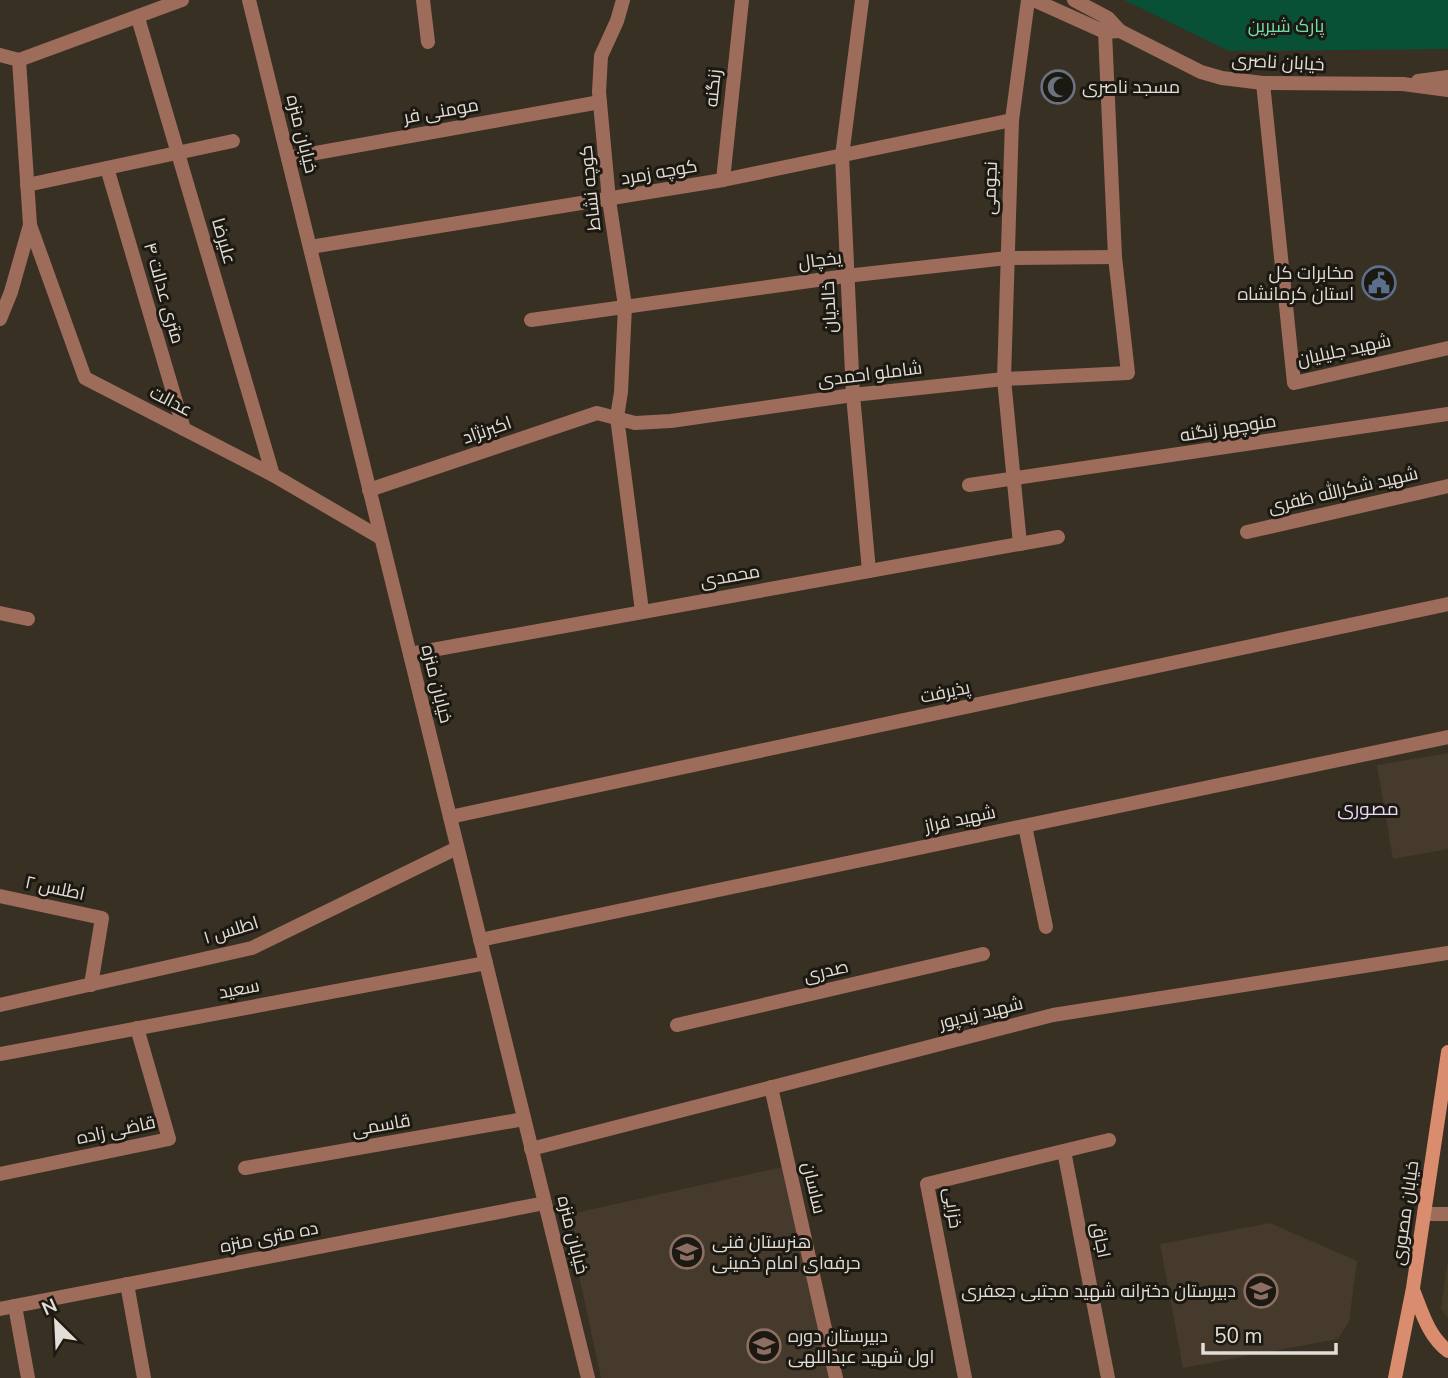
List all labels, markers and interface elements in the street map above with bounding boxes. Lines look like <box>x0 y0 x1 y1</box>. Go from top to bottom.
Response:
park label: پارک شیرین <box>1248 14 1324 38</box>
street label: خیابان ناصری <box>1231 48 1325 76</box>
street label: زنگنه <box>699 68 727 108</box>
mosque icon: مسجد ناصری <box>1039 68 1077 106</box>
place label: مسجد ناصری <box>1082 75 1180 99</box>
street label: خیابان منزه <box>281 92 323 176</box>
street label: مومنی فر <box>401 93 480 130</box>
street label: کوچه نشاط <box>574 144 606 232</box>
street label: کوچه زمرد <box>619 153 699 191</box>
street label: نجومی <box>977 161 1003 215</box>
street label: علیرضا <box>206 215 242 267</box>
street label: ۴ متری عدالت <box>138 240 190 346</box>
street label: یخچال <box>797 245 843 275</box>
place label: مخابرات کل استان کرمانشاه <box>1237 261 1354 306</box>
public building icon: مخابرات کل استان کرمانشاه <box>1360 264 1398 302</box>
street label: خالدیان <box>816 280 842 334</box>
street label: شهید جلیلیان <box>1295 328 1393 372</box>
street label: شاملو احمدی <box>816 356 924 392</box>
street label: عدالت <box>146 380 196 422</box>
street label: منوچهر زنگنه <box>1178 409 1278 447</box>
street label: اکبرنژاد <box>459 410 515 450</box>
street label: شهید شکرالله ظفری <box>1266 461 1420 519</box>
street label: محمدی <box>698 559 762 593</box>
street label: خیابان منزه <box>416 642 458 726</box>
street label: پذیرفت <box>918 675 972 709</box>
district label: مصوری <box>1337 796 1399 822</box>
street label: شهید فراز <box>921 800 998 838</box>
street label: اطلس ۲ <box>23 870 87 906</box>
street label: اطلس ۱ <box>201 910 261 950</box>
street label: صدری <box>801 954 851 988</box>
street label: سعید <box>216 973 262 1005</box>
street label: شهید زیدپور <box>936 991 1025 1035</box>
street label: قاسمی <box>350 1108 412 1142</box>
street label: قاضی زاده <box>74 1110 158 1150</box>
street label: خیابان مصوری <box>1386 1159 1424 1267</box>
street label: ساسان <box>796 1160 832 1216</box>
street label: خزایی <box>938 1186 968 1230</box>
street label: خیابان منزه <box>552 1193 594 1277</box>
street label: ده متری منزه <box>218 1216 320 1258</box>
street label: اجاق <box>1086 1220 1116 1260</box>
place label: هنرستان فنی حرفه‌ای امام خمینی <box>712 1230 861 1275</box>
school or university icon: هنرستان فنی حرفه‌ای امام خمینی <box>668 1233 706 1271</box>
school or university icon: دبیرستان دخترانه شهید مجتبی جعفری <box>1242 1272 1280 1310</box>
place label: دبیرستان دخترانه شهید مجتبی جعفری <box>961 1279 1236 1303</box>
north arrow <box>21 1287 91 1357</box>
text: N <box>38 1293 61 1322</box>
scale bar <box>1203 1312 1336 1356</box>
text: 50 m <box>1214 1322 1263 1350</box>
place label: دبیرستان دوره اول شهید عبداللهی <box>788 1324 934 1369</box>
school or university icon: دبیرستان دوره اول شهید عبداللهی <box>745 1327 783 1365</box>

